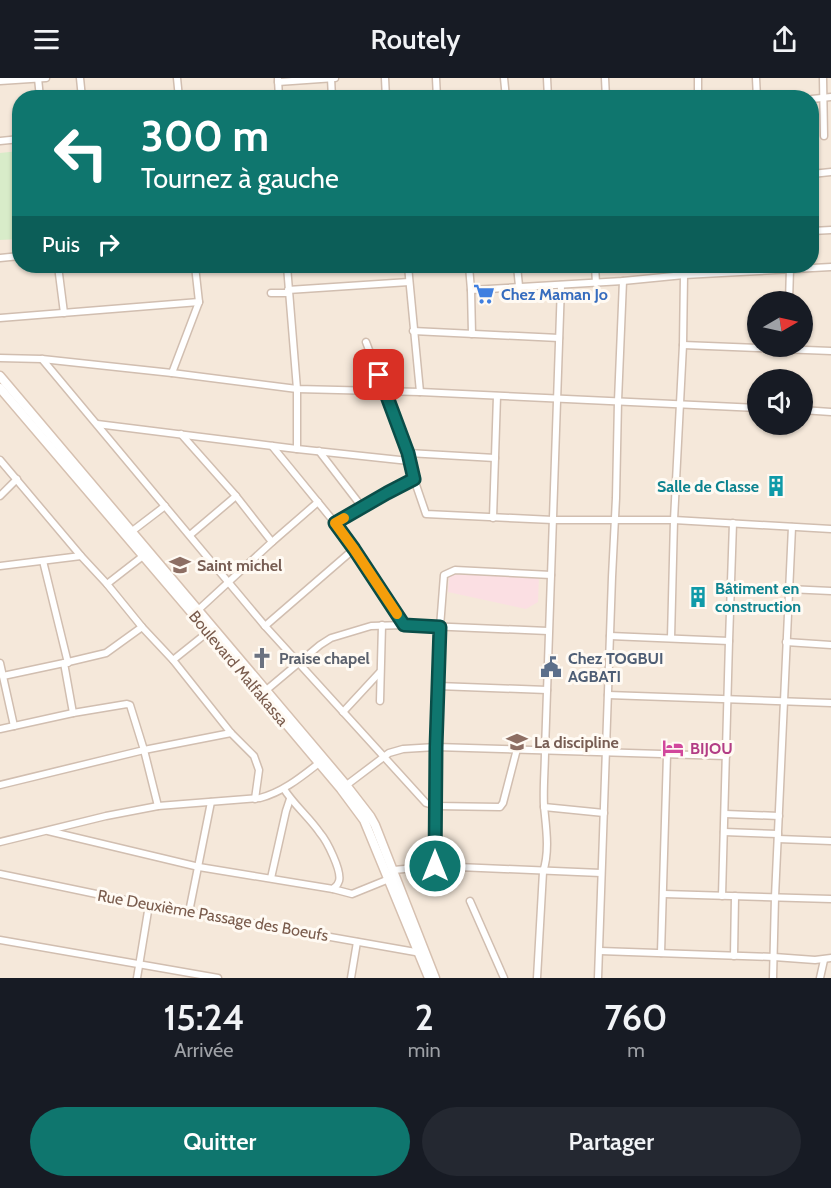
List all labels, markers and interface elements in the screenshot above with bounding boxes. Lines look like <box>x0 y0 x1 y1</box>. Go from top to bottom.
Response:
icon: menu <box>30 23 63 56</box>
text: Routely <box>371 23 460 56</box>
icon: share <box>768 23 801 56</box>
text: 300 m <box>141 110 269 162</box>
icon: left <box>42 114 120 192</box>
text: Tournez à gauche <box>141 162 339 195</box>
icon: right <box>92 228 125 261</box>
text: Puis <box>42 231 80 258</box>
supermarket icon: Chez Maman Jo <box>472 282 496 306</box>
place label: Chez Maman Jo <box>501 285 608 304</box>
north arrow <box>747 291 813 357</box>
map controls <box>747 291 813 435</box>
pin <box>353 349 404 400</box>
icon: arrive <box>362 358 395 391</box>
button: sound <box>747 369 813 435</box>
building icon: Salle de Classe <box>764 474 788 498</box>
place label: Salle de Classe <box>657 477 759 496</box>
school or university icon: Saint michel <box>168 553 192 577</box>
place label: Saint michel <box>197 556 282 575</box>
place label: Bâtiment en construction <box>715 579 801 616</box>
building icon: Bâtiment en construction <box>686 585 710 609</box>
street label: Boulevard Malfakassa <box>185 607 292 730</box>
church icon: Praise chapel <box>250 646 274 670</box>
place label: Praise chapel <box>279 649 370 668</box>
place label: Chez TOGBUI AGBATI <box>568 649 663 686</box>
public building icon: Chez TOGBUI AGBATI <box>539 655 563 679</box>
school or university icon: La discipline <box>505 730 529 754</box>
place label: La discipline <box>534 733 619 752</box>
hotel icon: BIJOU <box>661 736 685 760</box>
place label: BIJOU <box>690 739 733 758</box>
position arrow <box>403 834 467 898</box>
street label: Rue Deuxième Passage des Boeufs <box>96 886 330 945</box>
text: 15:24 <box>164 995 244 1039</box>
text: 2 <box>415 995 434 1039</box>
text: 760 <box>604 995 667 1039</box>
text: Arrivée <box>174 1038 234 1062</box>
text: min <box>408 1038 441 1062</box>
text: m <box>627 1038 645 1062</box>
button: Quitter <box>30 1107 410 1176</box>
button: Partager <box>422 1107 801 1176</box>

